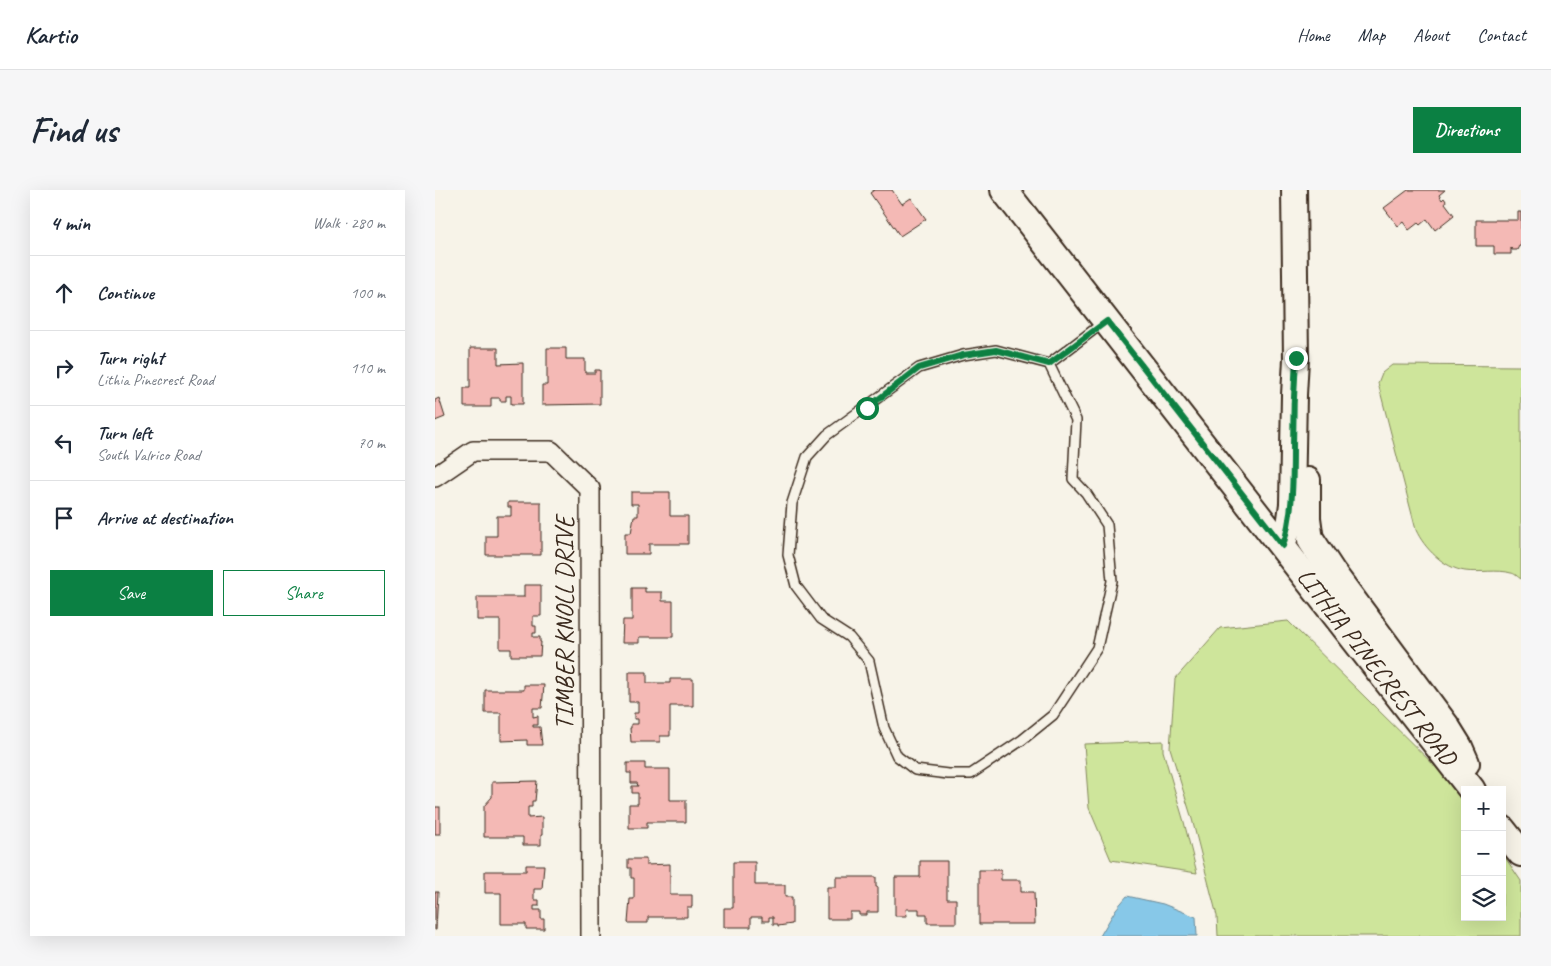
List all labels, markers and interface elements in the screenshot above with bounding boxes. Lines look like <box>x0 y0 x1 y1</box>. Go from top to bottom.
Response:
text: Kartio <box>25 20 77 50</box>
text: Home <box>1297 24 1330 46</box>
text: Map <box>1358 24 1385 46</box>
text: About <box>1413 24 1449 46</box>
text: Contact <box>1477 24 1526 46</box>
button: Directions <box>1413 107 1521 153</box>
text: Find us <box>30 108 117 153</box>
text: 4 min <box>50 210 90 236</box>
text: Walk · 280 m <box>313 213 385 233</box>
icon: ahead <box>50 279 78 307</box>
text: Continue <box>97 281 154 305</box>
text: 100 m <box>351 283 385 303</box>
text: Turn right <box>97 346 164 370</box>
route end <box>1285 347 1308 370</box>
icon: right <box>50 354 78 382</box>
text: 110 m <box>351 358 385 378</box>
text: Lithia Pinecrest Road <box>97 370 214 390</box>
route start <box>856 397 879 420</box>
text: Turn left <box>97 421 152 445</box>
icon: left <box>50 429 78 457</box>
text: 70 m <box>358 433 385 453</box>
text: South Valrico Road <box>97 445 200 465</box>
icon: arrive <box>50 504 78 532</box>
text: Arrive at destination <box>97 506 233 530</box>
street label: TIMBER KNOLL DRIVE <box>549 513 581 730</box>
street label: LITHIA PINECREST ROAD <box>1290 562 1465 773</box>
button: Save <box>50 570 213 616</box>
button: Share <box>223 570 385 616</box>
map controls <box>1461 786 1506 921</box>
button: + <box>1461 786 1506 831</box>
button: − <box>1461 831 1506 876</box>
button: layers <box>1461 876 1506 921</box>

